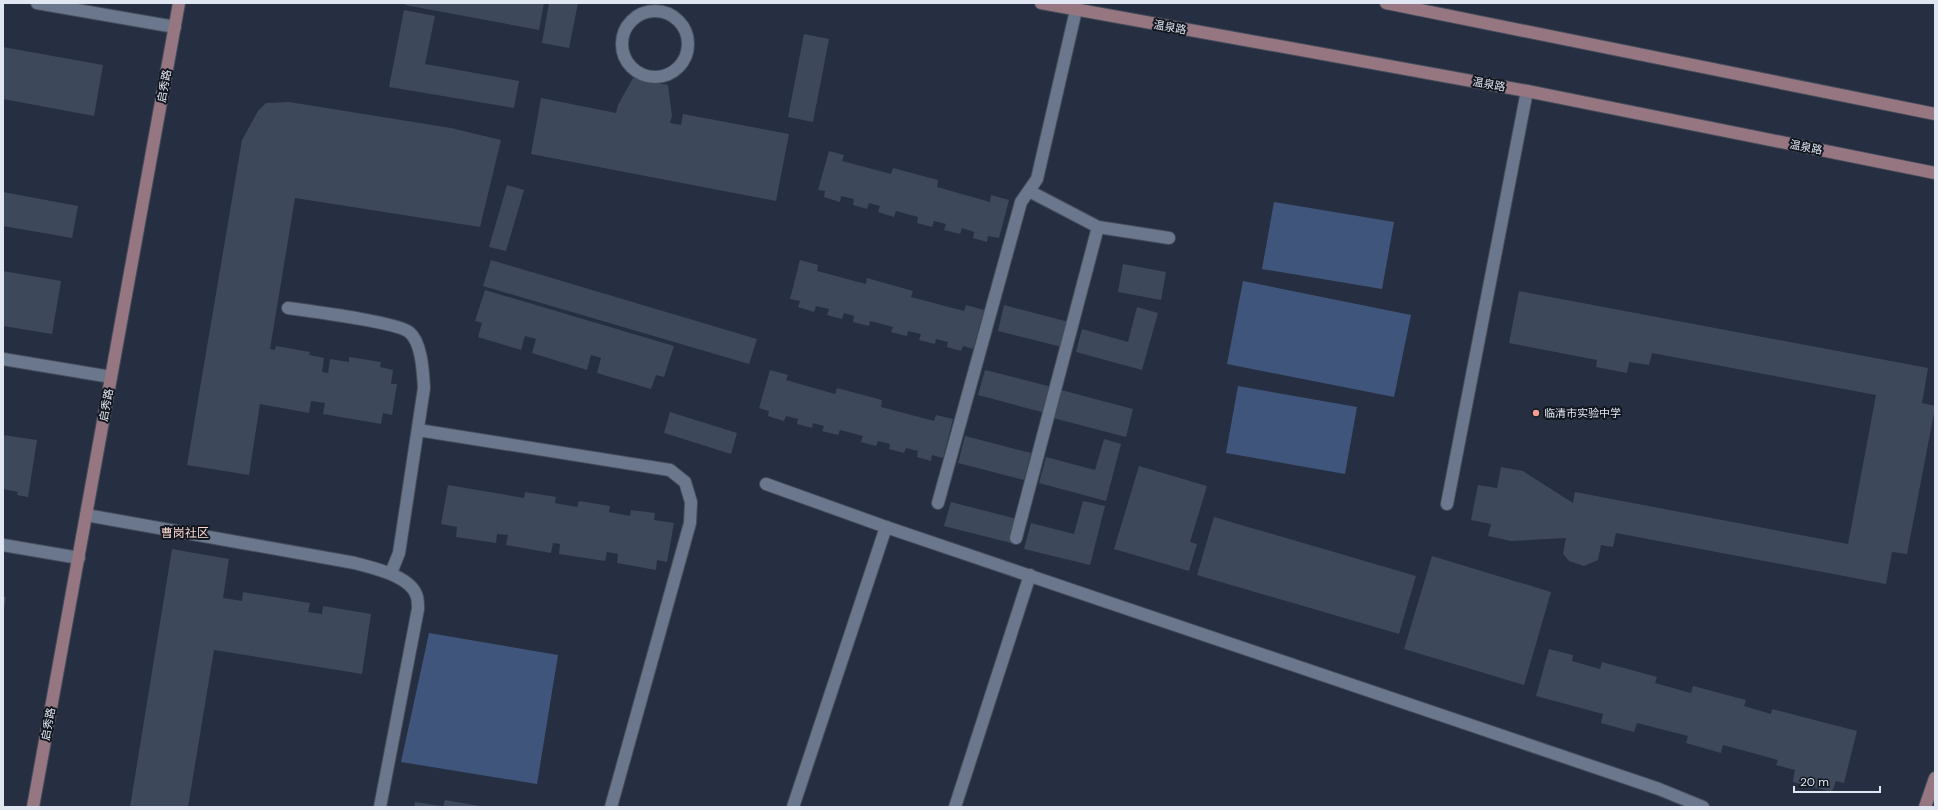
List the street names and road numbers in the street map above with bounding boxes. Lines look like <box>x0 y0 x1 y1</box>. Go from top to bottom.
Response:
street label: 温泉路 <box>1153 17 1187 37</box>
street label: 启秀路 <box>154 69 174 103</box>
street label: 温泉路 <box>1472 74 1506 94</box>
street label: 温泉路 <box>1788 137 1824 157</box>
street label: 启秀路 <box>96 388 116 422</box>
street label: 启秀路 <box>38 707 58 741</box>

